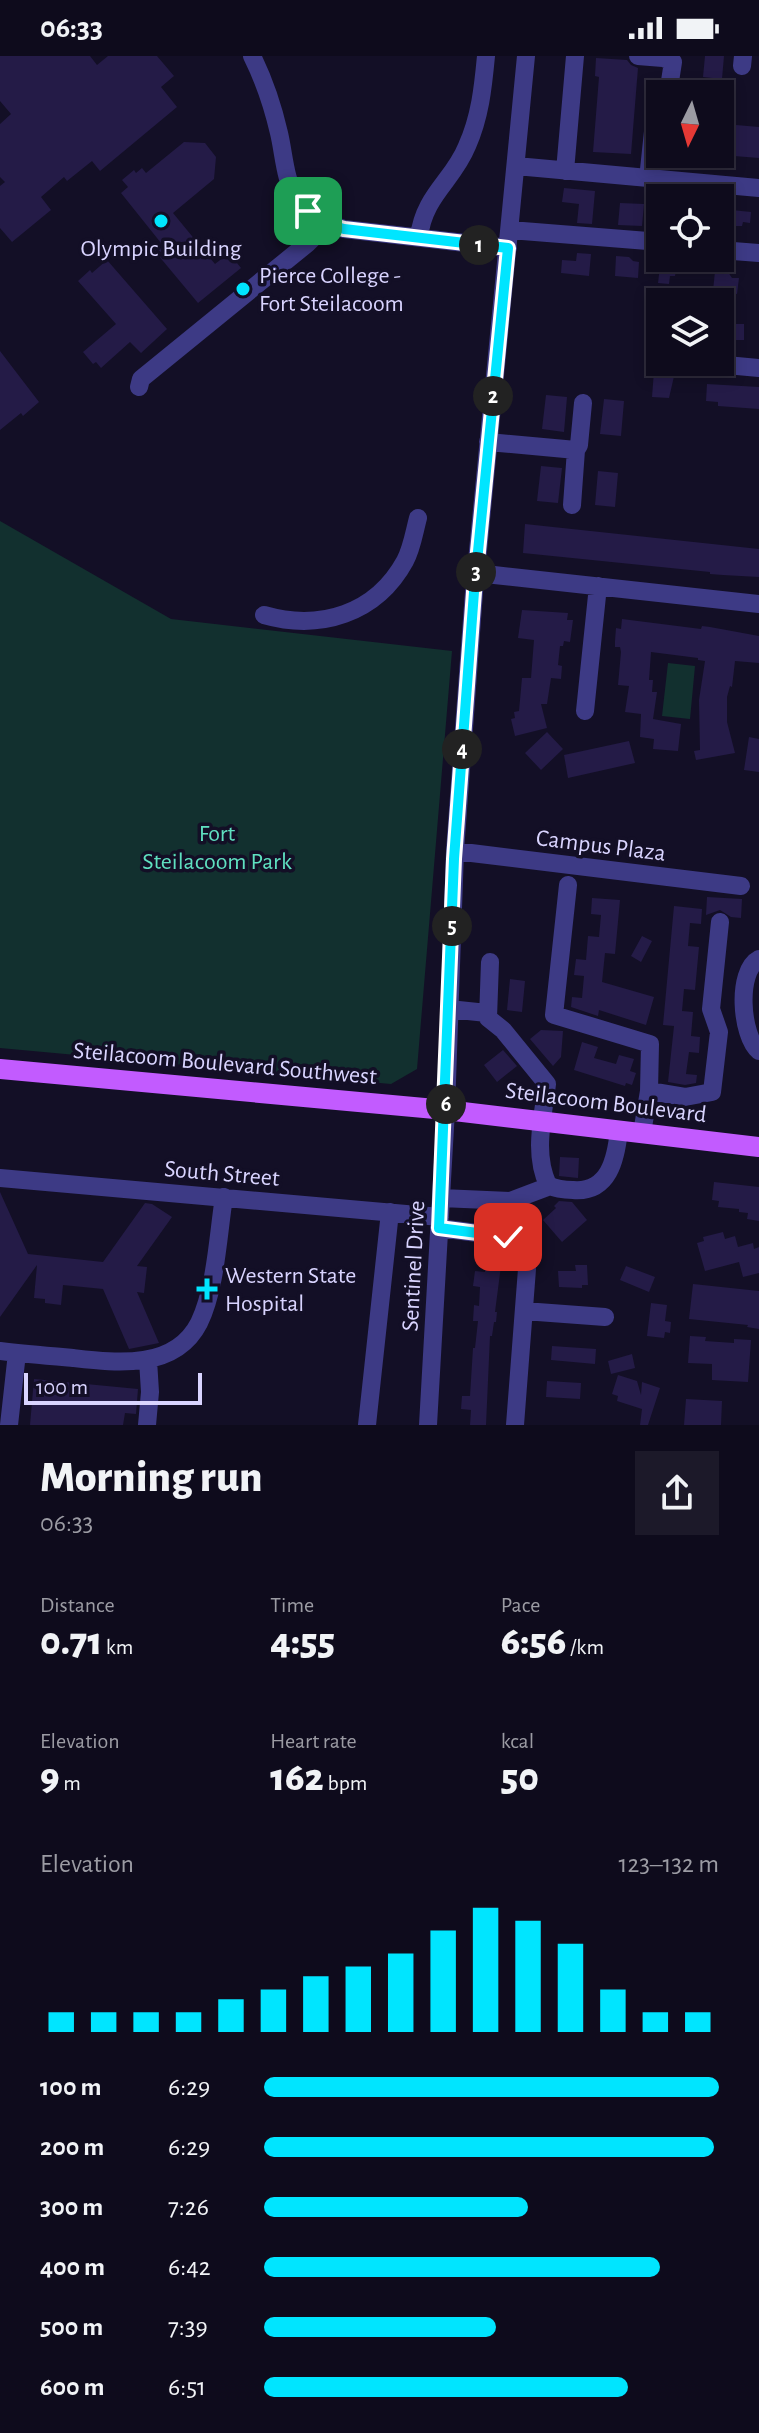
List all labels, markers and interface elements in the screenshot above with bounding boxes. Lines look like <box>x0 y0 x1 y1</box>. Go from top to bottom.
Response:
text: 06:33 <box>40 13 103 43</box>
north arrow <box>646 80 734 168</box>
map controls <box>646 80 734 376</box>
pin <box>274 177 342 245</box>
button: locate <box>646 184 734 272</box>
icon: arrive <box>286 189 330 233</box>
marker: Olympic Building <box>152 212 170 230</box>
pin: 1 <box>459 225 499 265</box>
text: 1 <box>475 234 483 256</box>
place label: Olympic Building <box>81 237 242 261</box>
place label: Pierce College - Fort Steilacoom <box>259 264 404 316</box>
marker: Pierce College - Fort Steilacoom <box>234 280 252 298</box>
button: layers <box>646 288 734 376</box>
pin: 2 <box>473 376 513 416</box>
text: 2 <box>488 385 498 407</box>
pin: 3 <box>456 552 496 592</box>
text: 3 <box>471 561 481 583</box>
pin: 4 <box>442 729 482 769</box>
text: 4 <box>456 738 468 760</box>
park label: Fort Steilacoom Park <box>142 822 292 874</box>
street label: Campus Plaza <box>535 826 667 866</box>
pin: 5 <box>432 906 472 946</box>
text: 5 <box>447 915 457 937</box>
street label: Steilacoom Boulevard Southwest <box>72 1039 378 1089</box>
street label: Steilacoom Boulevard <box>504 1079 708 1127</box>
pin: 6 <box>426 1084 466 1124</box>
text: 6 <box>441 1093 451 1115</box>
street label: South Street <box>163 1157 281 1191</box>
street label: Sentinel Drive <box>399 1200 429 1332</box>
pin <box>474 1203 542 1271</box>
icon: check <box>486 1215 530 1259</box>
place label: Western State Hospital <box>225 1264 356 1316</box>
marker: Western State Hospital <box>196 1278 218 1300</box>
scale bar <box>24 1369 202 1405</box>
text: 100 m <box>36 1376 88 1398</box>
button: share <box>635 1451 719 1535</box>
text: Morning run <box>40 1456 263 1500</box>
text: 06:33 <box>40 1510 93 1536</box>
text: Distance <box>40 1594 115 1616</box>
text: Time <box>270 1594 314 1616</box>
text: Pace <box>501 1594 540 1616</box>
text: 0.71 <box>40 1622 102 1662</box>
text: 4:55 <box>270 1622 335 1662</box>
text: 6:56 <box>501 1622 566 1662</box>
text: km <box>102 1636 133 1658</box>
text: /km <box>566 1636 604 1658</box>
text: Elevation <box>40 1730 120 1752</box>
text: Heart rate <box>270 1730 357 1752</box>
text: kcal <box>501 1730 534 1752</box>
text: 9 <box>40 1758 60 1798</box>
text: 162 <box>270 1758 324 1798</box>
text: 50 <box>501 1758 539 1798</box>
text: m <box>60 1772 81 1794</box>
text: bpm <box>324 1772 367 1794</box>
text: Elevation <box>40 1851 134 1877</box>
text: 123–132 m <box>619 1851 719 1877</box>
text: 100 m <box>40 2074 101 2100</box>
text: 6:29 <box>168 2074 210 2100</box>
text: 200 m <box>40 2134 104 2160</box>
text: 6:29 <box>168 2134 210 2160</box>
text: 300 m <box>40 2194 103 2220</box>
text: 7:26 <box>168 2194 209 2220</box>
text: 400 m <box>40 2254 105 2280</box>
text: 6:42 <box>168 2254 211 2280</box>
text: 500 m <box>40 2314 103 2340</box>
text: 7:39 <box>168 2314 208 2340</box>
text: 600 m <box>40 2374 105 2400</box>
text: 6:51 <box>168 2374 206 2400</box>

